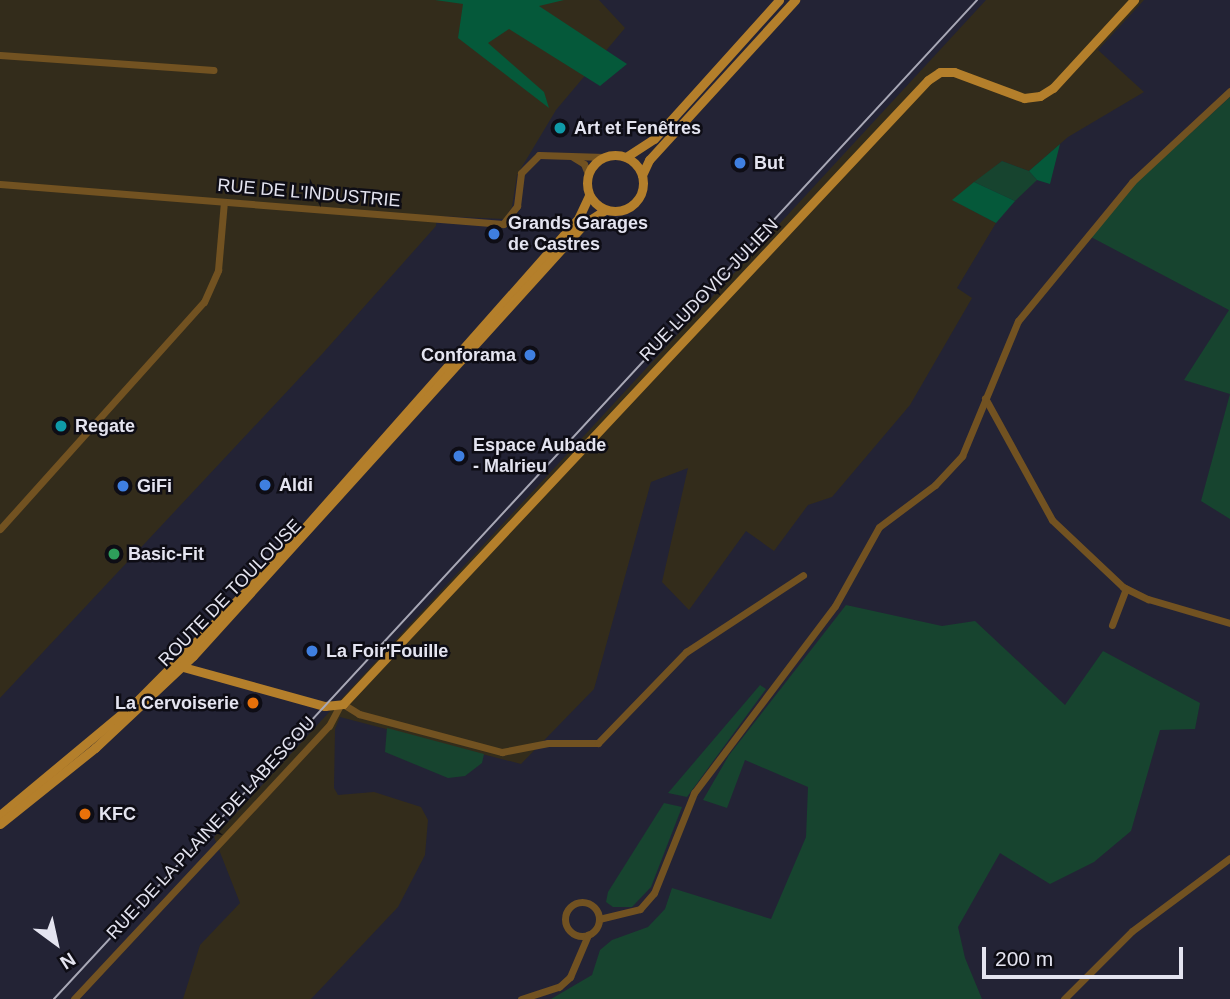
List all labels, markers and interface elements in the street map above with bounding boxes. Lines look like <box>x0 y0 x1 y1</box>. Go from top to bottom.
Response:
place label: Art et Fenêtres <box>574 117 701 139</box>
marker: Art et Fenêtres <box>552 120 568 136</box>
place label: But <box>754 152 784 174</box>
marker: But <box>732 155 748 171</box>
street label: RUE DE L'INDUSTRIE <box>217 174 401 212</box>
place label: Grands Garages de Castres <box>508 213 648 256</box>
street label: RUE LUDOVIC JULIEN <box>635 214 783 366</box>
marker: Grands Garages de Castres <box>486 226 502 242</box>
place label: Conforama <box>421 344 516 366</box>
marker: Conforama <box>522 347 538 363</box>
place label: Regate <box>75 415 135 437</box>
marker: Regate <box>53 418 69 434</box>
place label: Espace Aubade - Malrieu <box>473 435 607 478</box>
marker: Espace Aubade - Malrieu <box>451 448 467 464</box>
place label: Aldi <box>279 474 313 496</box>
place label: GiFi <box>137 475 172 497</box>
marker: Aldi <box>257 477 273 493</box>
marker: GiFi <box>115 478 131 494</box>
street label: ROUTE DE TOULOUSE <box>154 515 306 671</box>
place label: Basic-Fit <box>128 543 204 565</box>
marker: Basic-Fit <box>106 546 122 562</box>
place label: La Foir'Fouille <box>326 640 448 662</box>
marker: La Foir'Fouille <box>304 643 320 659</box>
place label: La Cervoiserie <box>115 692 239 714</box>
marker: La Cervoiserie <box>245 695 261 711</box>
street label: RUE DE LA PLAINE DE LABESCOU <box>102 712 320 944</box>
place label: KFC <box>99 803 136 825</box>
marker: KFC <box>77 806 93 822</box>
north arrow <box>21 908 91 978</box>
scale bar <box>985 932 1186 976</box>
text: 200 m <box>995 947 1053 970</box>
text: N <box>56 948 79 974</box>

